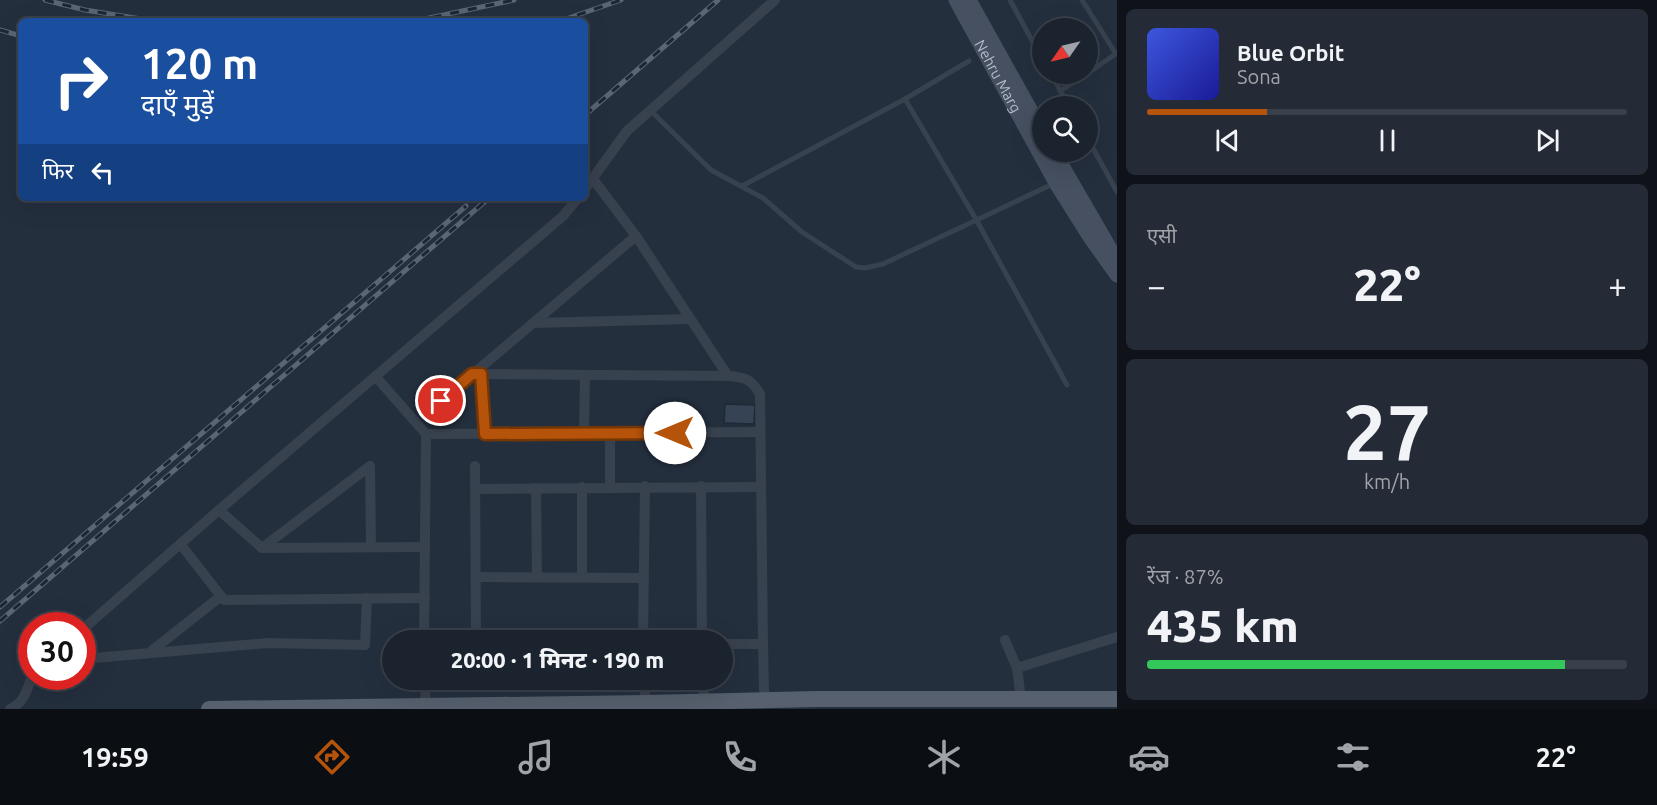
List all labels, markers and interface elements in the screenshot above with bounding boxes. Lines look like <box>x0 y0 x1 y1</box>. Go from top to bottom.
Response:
north arrow <box>1032 18 1098 84</box>
map controls <box>1032 18 1098 162</box>
street label: Nehru Marg <box>971 37 1025 115</box>
text: 120 m <box>141 40 258 87</box>
text: Blue Orbit <box>1237 40 1344 65</box>
icon: right <box>42 42 120 120</box>
text: Sona <box>1237 65 1281 88</box>
text: दाएँ मुड़ें <box>141 89 214 119</box>
button: search <box>1032 96 1098 162</box>
icon: previous <box>1211 124 1244 157</box>
icon: pause <box>1371 124 1404 157</box>
icon: next <box>1531 124 1564 157</box>
icon: left <box>86 156 119 189</box>
text: फिर <box>42 158 74 183</box>
text: एसी <box>1147 224 1177 247</box>
text: 22° <box>1353 259 1421 310</box>
text: − <box>1147 267 1166 304</box>
text: + <box>1608 267 1627 304</box>
pin <box>415 375 466 426</box>
icon: arrive <box>424 384 457 417</box>
text: 27 <box>1343 387 1431 475</box>
position arrow <box>643 401 707 465</box>
text: km/h <box>1364 470 1410 493</box>
text: रेंज · 87% <box>1147 565 1223 588</box>
text: 435 km <box>1147 600 1299 651</box>
speed limit sign: 30 <box>18 612 96 690</box>
text: 20:00 · 1 मिनट · 190 m <box>451 647 664 672</box>
icon: directions <box>311 736 353 778</box>
icon: music <box>515 736 557 778</box>
icon: phone <box>719 736 761 778</box>
icon: climate <box>923 736 965 778</box>
icon: car <box>1128 736 1170 778</box>
icon: filters <box>1332 736 1374 778</box>
text: 19:59 <box>81 742 149 772</box>
text: 22° <box>1536 742 1576 772</box>

